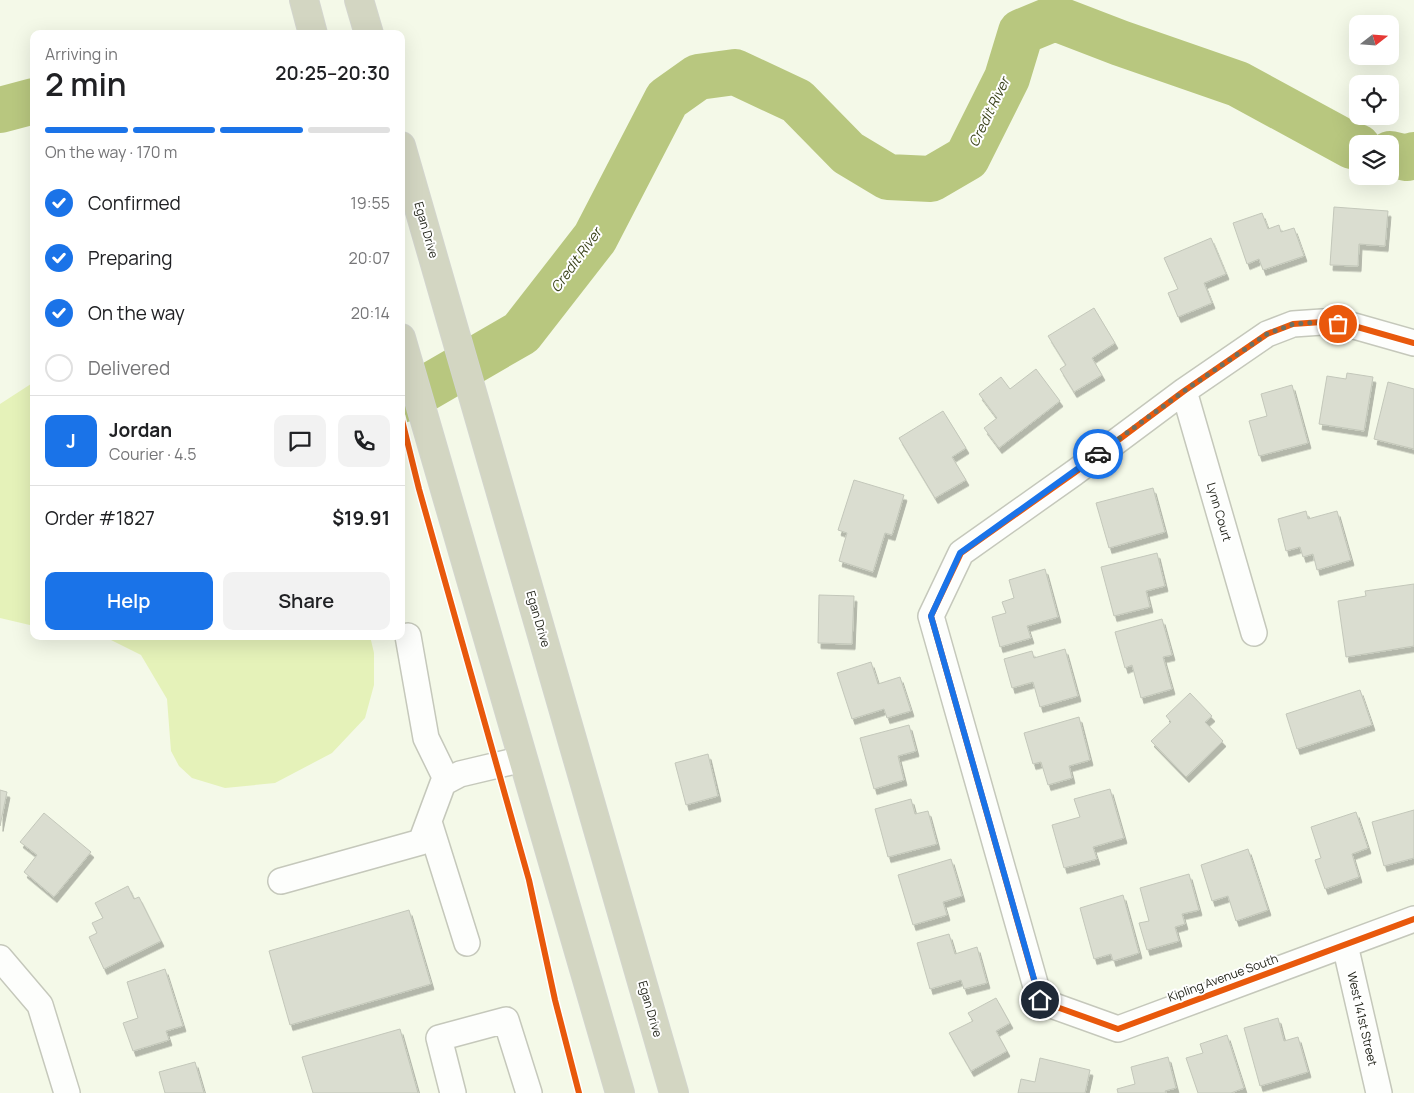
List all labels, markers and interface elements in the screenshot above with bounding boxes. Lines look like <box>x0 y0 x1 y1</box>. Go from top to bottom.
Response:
north arrow <box>1349 15 1399 65</box>
map controls <box>1349 15 1399 185</box>
text: Arriving in <box>45 43 118 65</box>
text: 20:25–20:30 <box>275 60 390 86</box>
text: 2 min <box>45 62 127 106</box>
water label: Credit River <box>964 72 1014 150</box>
button: locate <box>1349 75 1399 125</box>
button: layers <box>1349 135 1399 185</box>
text: On the way · 170 m <box>45 141 177 163</box>
icon: check <box>45 189 73 217</box>
text: Confirmed <box>88 190 181 216</box>
text: 19:55 <box>351 192 390 214</box>
street label: Egan Drive <box>410 200 443 260</box>
water label: Credit River <box>546 222 607 296</box>
icon: check <box>45 244 73 272</box>
text: Preparing <box>88 245 173 271</box>
text: 20:07 <box>349 247 390 269</box>
icon: check <box>45 299 73 327</box>
text: On the way <box>88 300 185 326</box>
text: 20:14 <box>351 302 390 324</box>
pin <box>1317 303 1359 345</box>
icon: bag <box>1324 310 1352 338</box>
text: Delivered <box>88 355 170 381</box>
button: chat <box>274 415 326 467</box>
button: phone <box>338 415 390 467</box>
text: Jordan <box>109 417 172 443</box>
text: J <box>66 428 76 454</box>
courier <box>1073 429 1123 479</box>
icon: car <box>1084 440 1112 468</box>
text: Courier · 4.5 <box>109 443 196 465</box>
street label: Lynn Court <box>1203 480 1236 543</box>
text: Order #1827 <box>45 505 155 531</box>
text: $19.91 <box>332 505 390 531</box>
button: Help <box>45 572 213 630</box>
button: Share <box>223 572 390 630</box>
street label: Egan Drive <box>522 589 555 649</box>
street label: Kipling Avenue South <box>1165 950 1280 1005</box>
street label: West 141st Street <box>1343 970 1382 1068</box>
street label: Egan Drive <box>634 979 667 1039</box>
pin <box>1019 979 1061 1021</box>
icon: home <box>1026 986 1054 1014</box>

